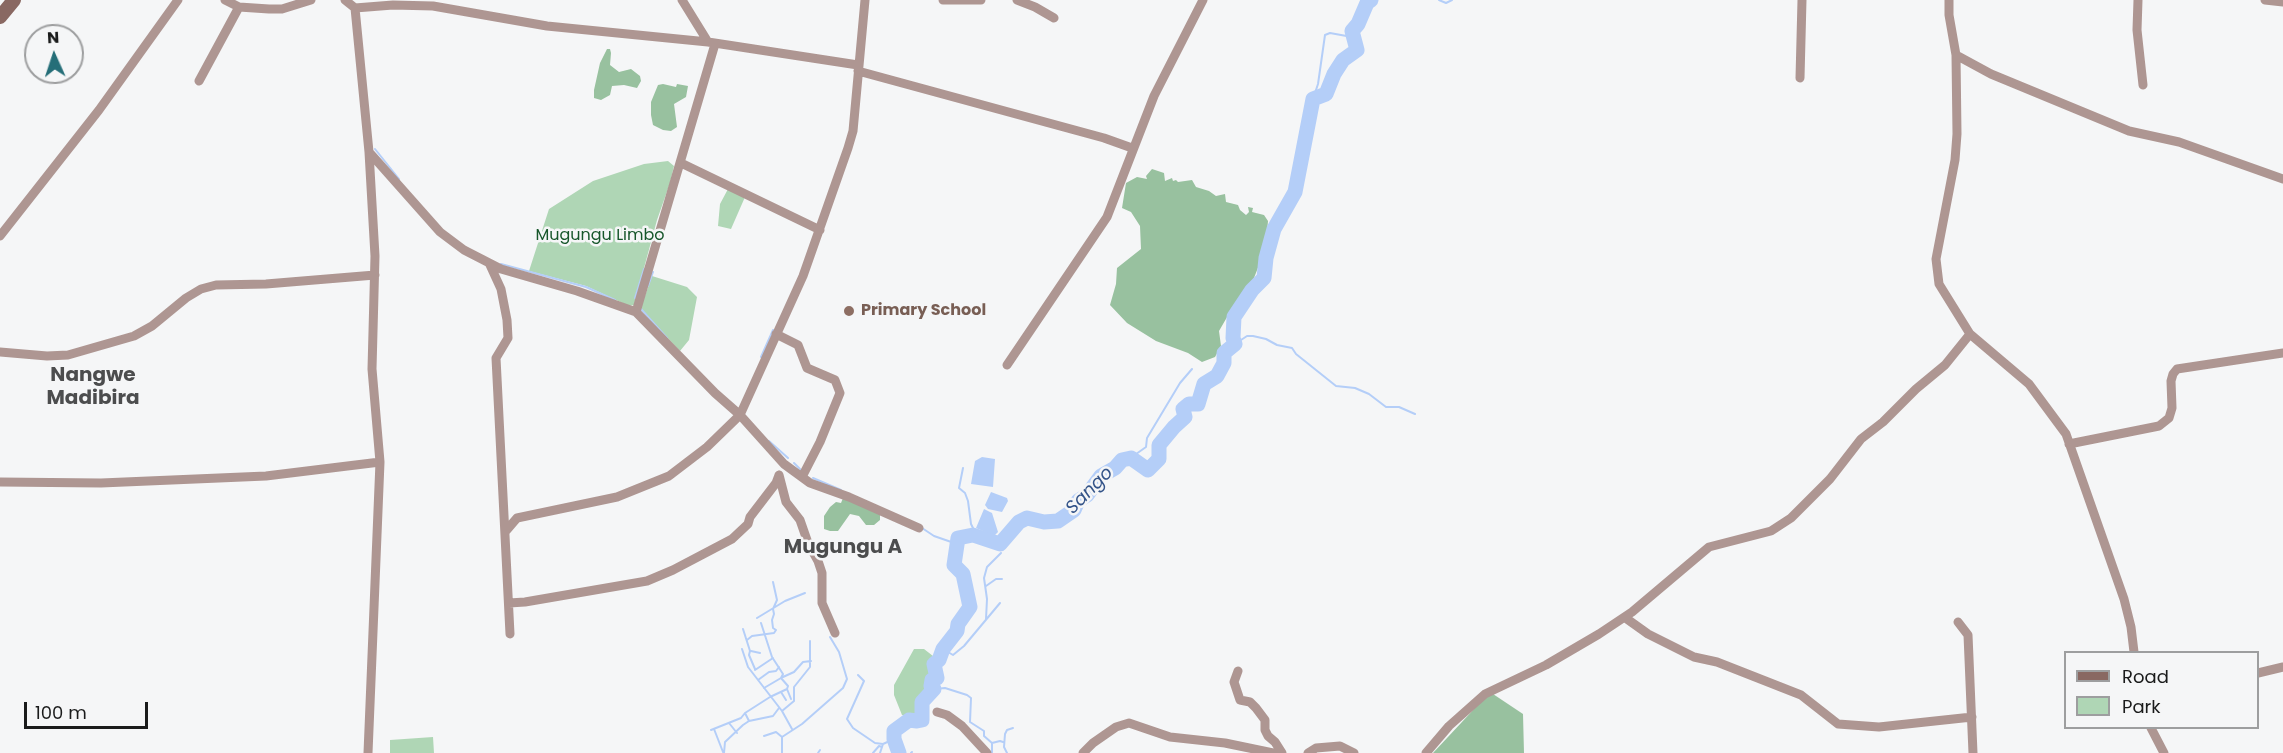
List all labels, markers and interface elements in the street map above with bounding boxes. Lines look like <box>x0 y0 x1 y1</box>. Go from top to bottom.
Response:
north arrow <box>24 24 84 84</box>
text: N <box>47 26 60 49</box>
park label: Mugungu Limbo <box>535 226 665 246</box>
place label: Primary School <box>861 301 986 321</box>
marker: Primary School <box>842 304 856 318</box>
district label: Nangwe Madibira <box>46 364 140 411</box>
water label: Sango <box>1062 463 1118 519</box>
district label: Mugungu A <box>784 536 902 560</box>
legend <box>2064 651 2259 729</box>
text: Road <box>2122 664 2169 689</box>
scale bar <box>27 690 152 728</box>
text: Park <box>2122 694 2161 719</box>
text: 100 m <box>35 700 87 725</box>

